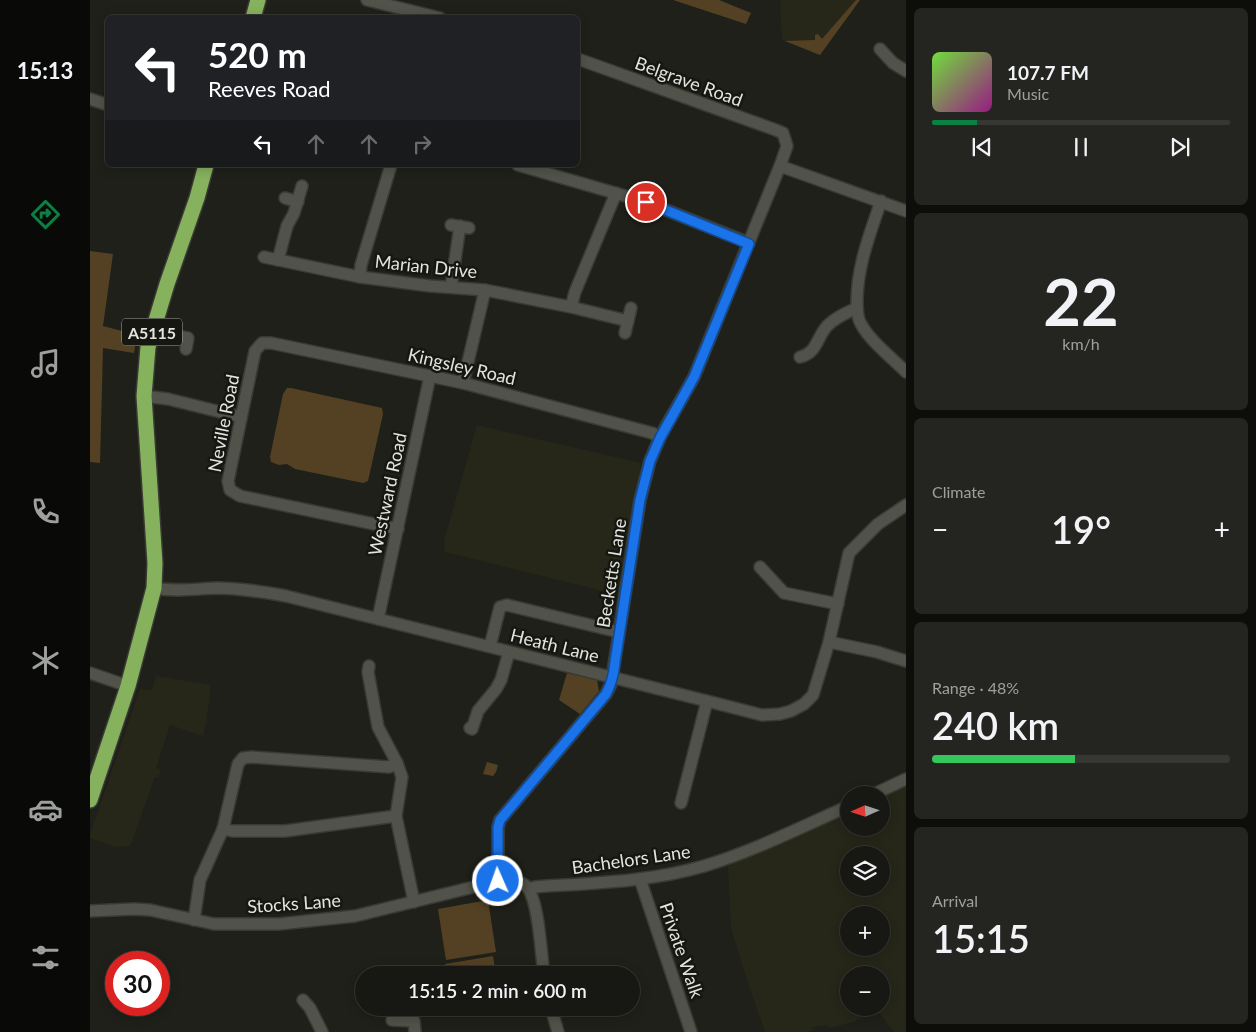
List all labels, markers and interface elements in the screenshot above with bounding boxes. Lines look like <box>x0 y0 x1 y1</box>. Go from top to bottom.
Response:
text: 520 m <box>208 33 307 75</box>
icon: left <box>125 35 190 100</box>
street label: Belgrave Road <box>632 51 746 111</box>
text: 15:13 <box>17 57 73 84</box>
text: 107.7 FM <box>1007 61 1089 84</box>
text: Reeves Road <box>208 75 331 102</box>
text: Music <box>1007 84 1049 103</box>
icon: left <box>249 130 277 158</box>
icon: ahead <box>302 130 330 158</box>
icon: ahead <box>355 130 383 158</box>
icon: right <box>408 130 436 158</box>
icon: previous <box>968 133 996 161</box>
icon: pause <box>1067 133 1095 161</box>
icon: next <box>1166 133 1194 161</box>
pin <box>625 181 667 223</box>
icon: arrive <box>632 188 660 216</box>
icon: directions <box>28 197 63 232</box>
street label: Marian Drive <box>374 250 478 282</box>
text: 22 <box>1043 262 1119 340</box>
road number: A5115 <box>122 318 182 346</box>
text: km/h <box>1062 334 1100 353</box>
street label: Kingsley Road <box>406 343 518 389</box>
icon: music <box>28 346 63 381</box>
street label: Neville Road <box>203 372 243 474</box>
street label: Westward Road <box>363 430 411 558</box>
text: Climate <box>932 482 985 501</box>
icon: phone <box>28 494 63 529</box>
text: 19° <box>1051 506 1111 552</box>
text: − <box>932 512 948 546</box>
text: + <box>1214 512 1230 546</box>
street label: Becketts Lane <box>592 517 630 629</box>
street label: Heath Lane <box>508 623 602 667</box>
icon: climate <box>28 643 63 678</box>
text: Range · 48% <box>932 678 1019 697</box>
text: 240 km <box>932 702 1059 748</box>
north arrow <box>840 786 890 836</box>
map controls <box>840 786 890 1016</box>
icon: car <box>28 792 63 827</box>
street label: Bachelors Lane <box>570 840 692 878</box>
button: layers <box>840 846 890 896</box>
position arrow <box>471 854 523 906</box>
street label: Stocks Lane <box>246 889 342 917</box>
text: Arrival <box>932 891 978 910</box>
street label: Private Walk <box>655 899 709 1002</box>
button: + <box>840 906 890 956</box>
text: 15:15 <box>932 915 1030 961</box>
icon: filters <box>28 940 63 975</box>
speed limit sign: 30 <box>105 951 170 1016</box>
button: − <box>840 966 890 1016</box>
text: 15:15 · 2 min · 600 m <box>408 979 587 1002</box>

